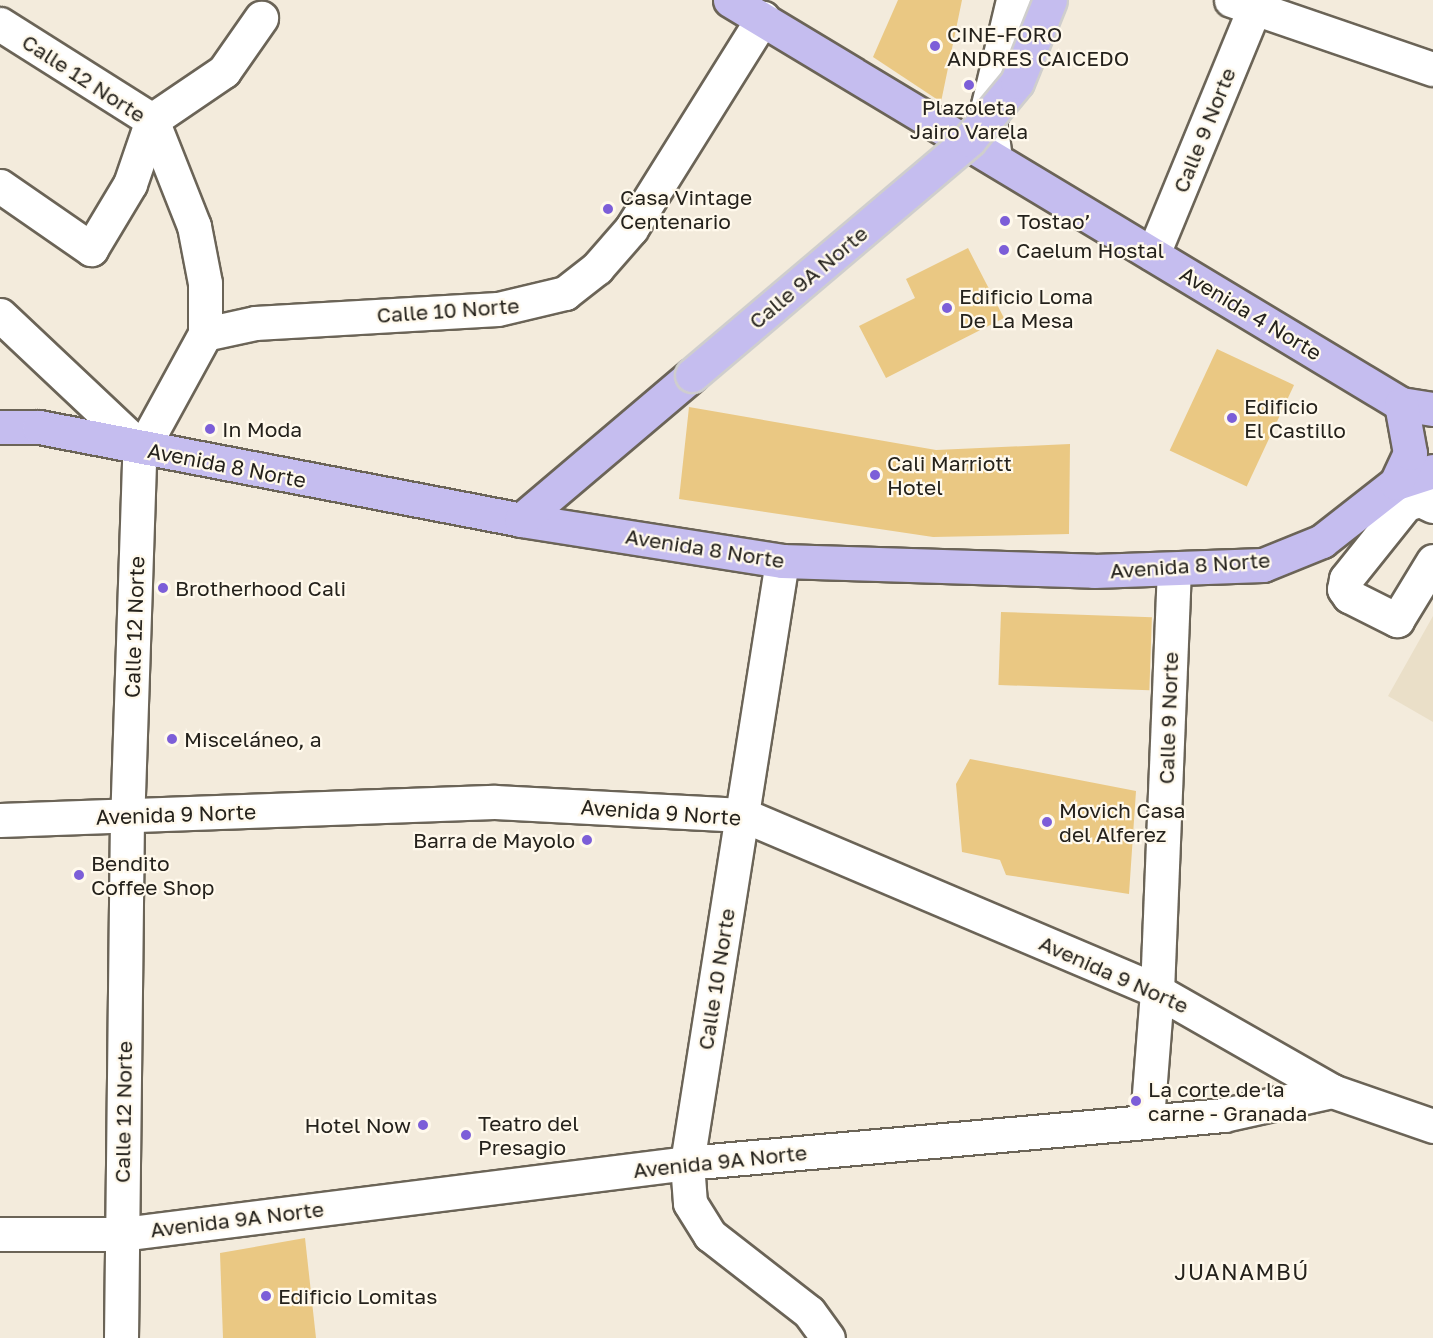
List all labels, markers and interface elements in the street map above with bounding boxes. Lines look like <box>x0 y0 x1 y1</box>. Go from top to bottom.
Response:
place label: CINE-FORO ANDRES CAICEDO <box>947 21 1129 71</box>
street label: Calle 12 Norte <box>18 29 150 127</box>
marker: CINE-FORO ANDRES CAICEDO <box>928 39 942 53</box>
street label: Calle 9 Norte <box>1167 64 1241 196</box>
marker: Plazoleta Jairo Varela <box>962 78 976 92</box>
place label: Plazoleta Jairo Varela <box>910 94 1028 144</box>
place label: Casa Vintage Centenario <box>620 184 752 234</box>
marker: Casa Vintage Centenario <box>601 202 615 216</box>
place label: Tostao’ <box>1017 208 1091 234</box>
marker: Tostao’ <box>998 214 1012 228</box>
street label: Calle 9A Norte <box>744 220 872 334</box>
place label: Caelum Hostal <box>1016 237 1164 263</box>
marker: Caelum Hostal <box>997 243 1011 257</box>
street label: Avenida 4 Norte <box>1176 261 1326 365</box>
place label: Edificio Loma De La Mesa <box>959 283 1093 333</box>
street label: Calle 10 Norte <box>376 292 520 328</box>
marker: Edificio Loma De La Mesa <box>940 301 954 315</box>
place label: Edificio El Castillo <box>1244 393 1346 443</box>
marker: Edificio El Castillo <box>1225 411 1239 425</box>
place label: In Moda <box>222 416 302 442</box>
marker: In Moda <box>203 422 217 436</box>
street label: Avenida 8 Norte <box>146 437 308 493</box>
place label: Cali Marriott Hotel <box>887 450 1012 500</box>
marker: Cali Marriott Hotel <box>868 468 882 482</box>
street label: Avenida 8 Norte <box>624 523 786 573</box>
street label: Avenida 8 Norte <box>1109 547 1271 583</box>
street label: Calle 12 Norte <box>119 556 149 698</box>
place label: Brotherhood Cali <box>175 575 346 601</box>
marker: Brotherhood Cali <box>156 581 170 595</box>
street label: Calle 9 Norte <box>1153 651 1183 785</box>
place label: Misceláneo, a <box>184 726 322 752</box>
marker: Misceláneo, a <box>165 732 179 746</box>
street label: Avenida 9 Norte <box>580 794 742 830</box>
place label: Movich Casa del Alferez <box>1059 797 1185 847</box>
street label: Avenida 9 Norte <box>95 799 257 829</box>
marker: Movich Casa del Alferez <box>1040 815 1054 829</box>
place label: Barra de Mayolo <box>413 827 575 853</box>
marker: Barra de Mayolo <box>580 833 594 847</box>
place label: Bendito Coffee Shop <box>91 850 214 900</box>
marker: Bendito Coffee Shop <box>72 868 86 882</box>
street label: Calle 10 Norte <box>692 906 740 1052</box>
street label: Avenida 9 Norte <box>1036 930 1192 1018</box>
street label: Calle 12 Norte <box>109 1041 137 1183</box>
place label: La corte de la carne - Granada <box>1148 1076 1307 1126</box>
marker: La corte de la carne - Granada <box>1129 1094 1143 1108</box>
place label: Teatro del Presagio <box>478 1110 579 1160</box>
place label: Hotel Now <box>305 1112 411 1138</box>
marker: Hotel Now <box>416 1118 430 1132</box>
marker: Teatro del Presagio <box>459 1128 473 1142</box>
street label: Avenida 9A Norte <box>632 1139 808 1183</box>
street label: Avenida 9A Norte <box>149 1196 325 1242</box>
district label: JUANAMBÚ <box>1174 1259 1310 1285</box>
place label: Edificio Lomitas <box>278 1283 437 1309</box>
marker: Edificio Lomitas <box>259 1289 273 1303</box>

